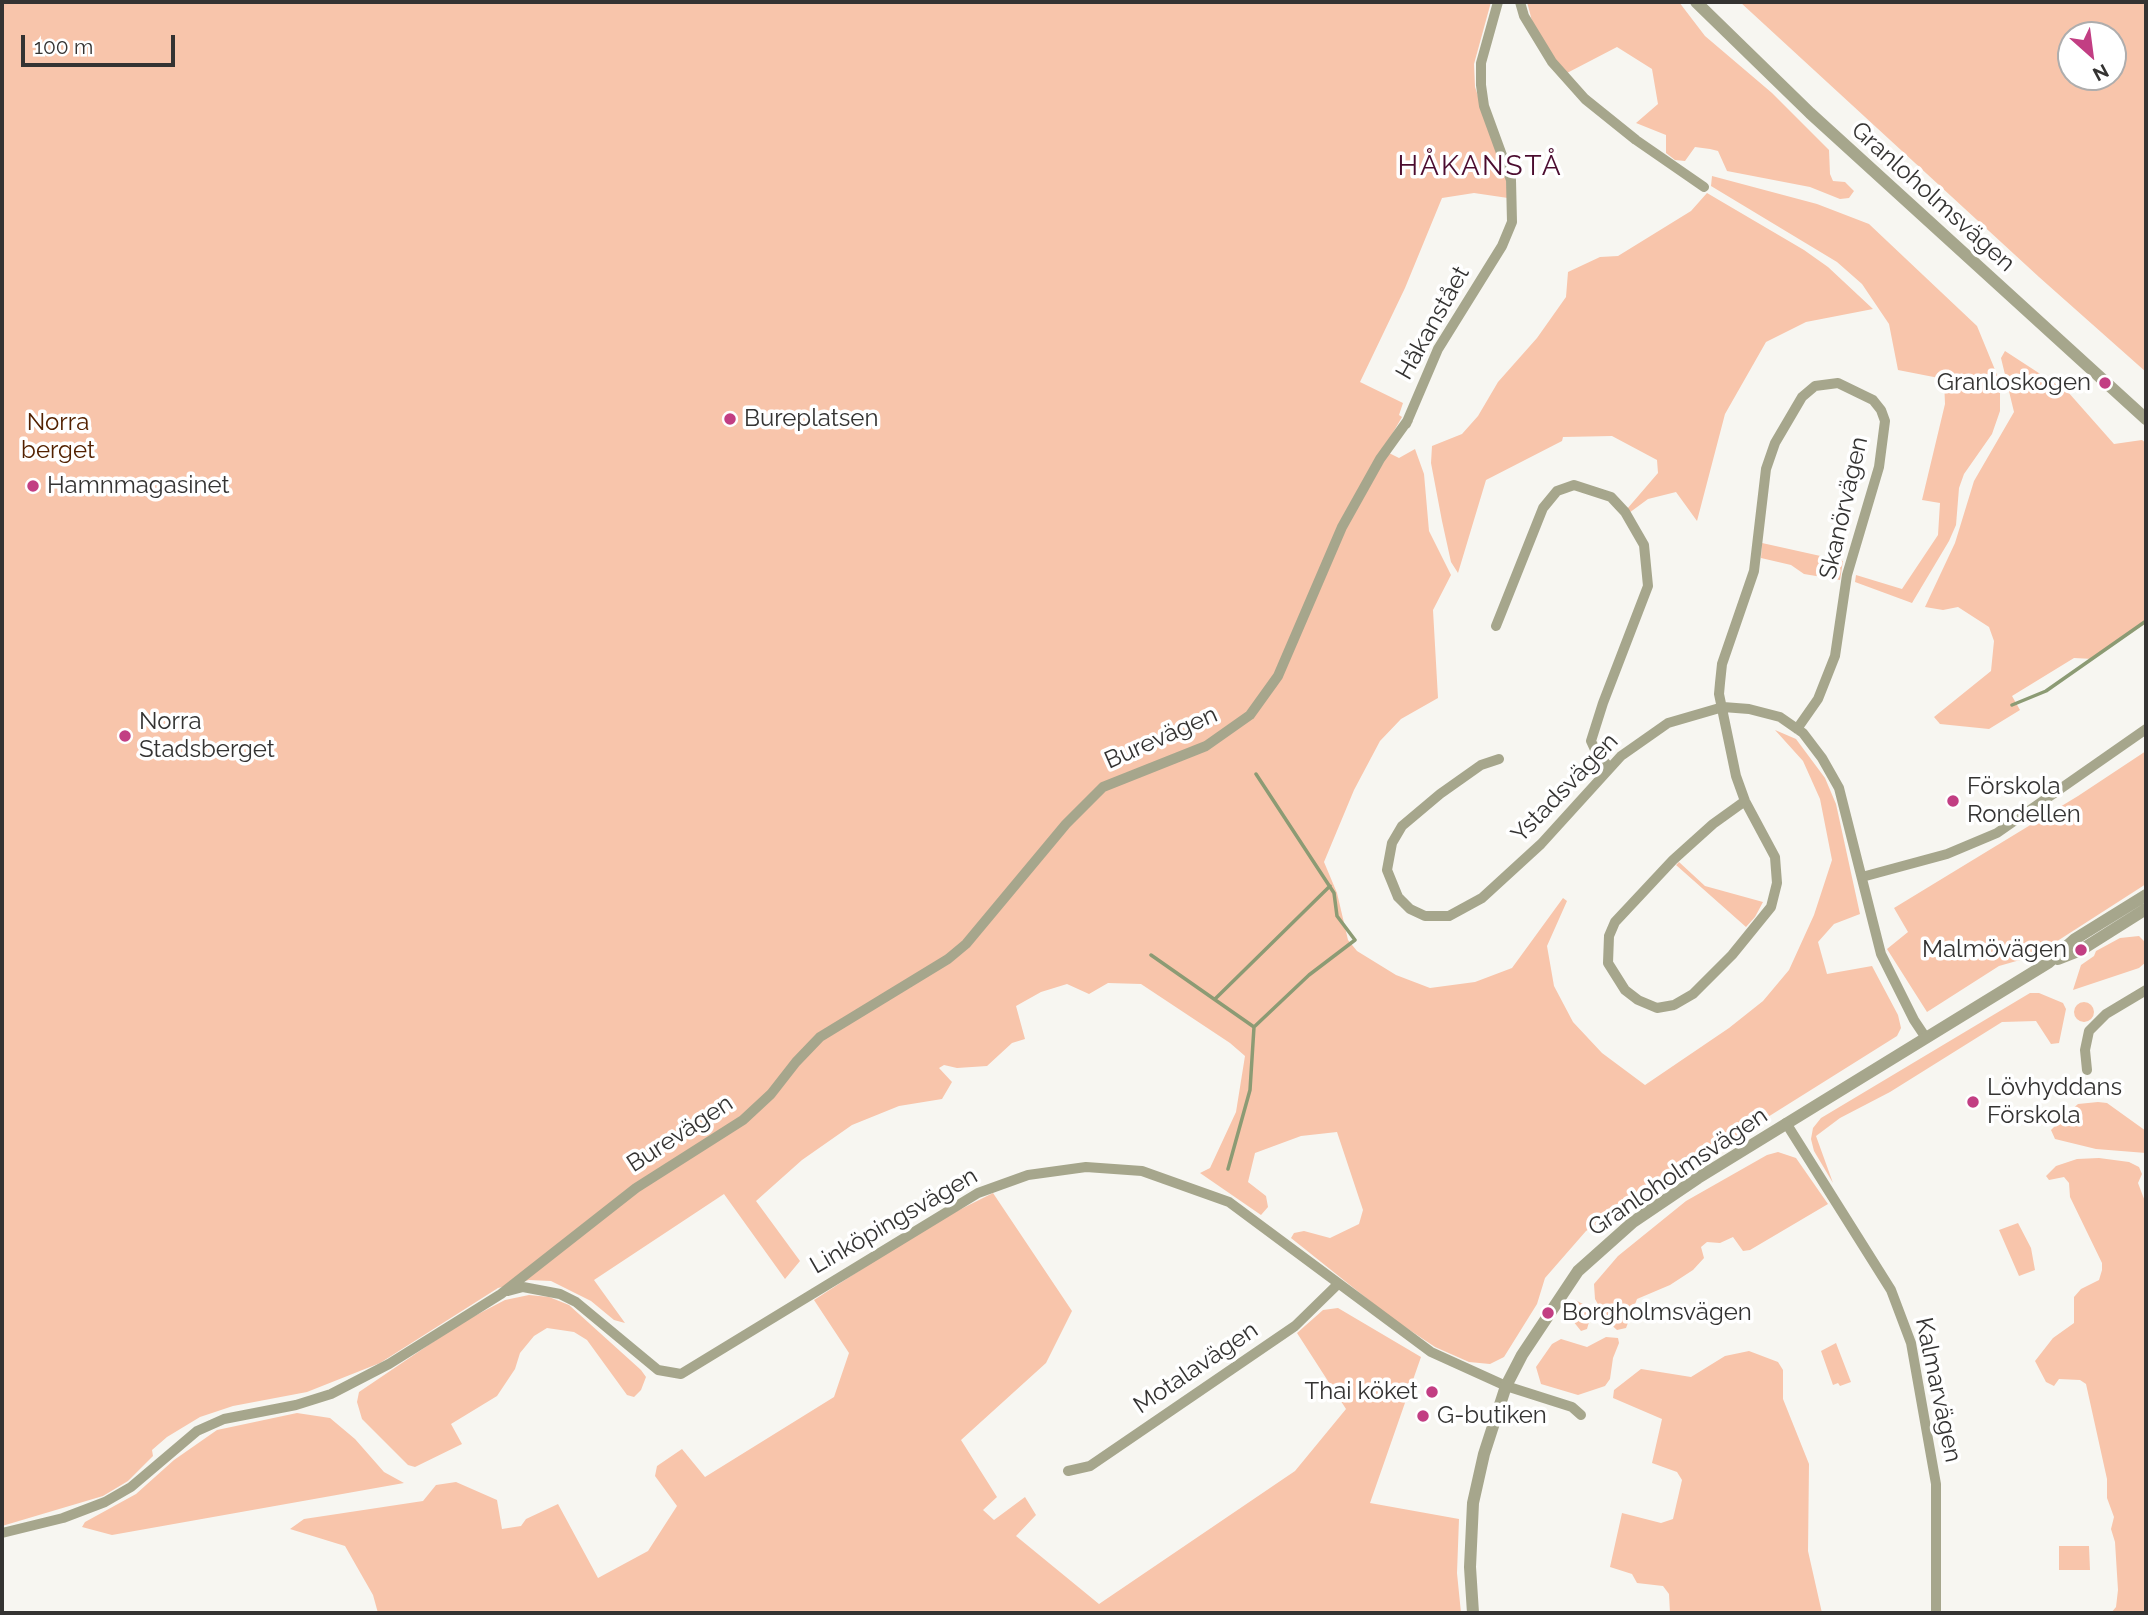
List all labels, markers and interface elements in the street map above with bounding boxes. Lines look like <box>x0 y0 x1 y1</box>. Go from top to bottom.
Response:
scale bar <box>24 21 178 65</box>
north arrow <box>2057 21 2127 91</box>
text: 100 m <box>34 34 93 59</box>
text: N <box>2089 60 2112 86</box>
street label: Granloholmsvägen <box>1845 116 2021 278</box>
district label: HÅKANSTÅ <box>1398 150 1562 184</box>
street label: Håkanstået <box>1390 261 1476 385</box>
place label: Granloskogen <box>1937 369 2091 397</box>
marker: Granloskogen <box>2097 375 2113 391</box>
place label: Bureplatsen <box>744 405 878 433</box>
park label: Norra berget <box>21 409 95 465</box>
marker: Bureplatsen <box>722 411 738 427</box>
street label: Skanörvägen <box>1814 434 1874 582</box>
place label: Hamnmagasinet <box>47 472 230 500</box>
marker: Hamnmagasinet <box>25 478 41 494</box>
street label: Burevägen <box>1100 700 1222 776</box>
place label: Norra Stadsberget <box>139 708 275 764</box>
street label: Ystadsvägen <box>1506 727 1624 849</box>
marker: Norra Stadsberget <box>117 728 133 744</box>
place label: Förskola Rondellen <box>1967 773 2081 829</box>
marker: Förskola Rondellen <box>1945 793 1961 809</box>
place label: Malmövägen <box>1922 936 2067 964</box>
marker: Malmövägen <box>2073 942 2089 958</box>
place label: Lövhyddans Förskola <box>1987 1074 2122 1130</box>
street label: Burevägen <box>622 1089 738 1179</box>
marker: Lövhyddans Förskola <box>1965 1094 1981 1110</box>
street label: Granloholmsvägen <box>1583 1101 1773 1243</box>
street label: Linköpingsvägen <box>805 1161 983 1281</box>
place label: Borgholmsvägen <box>1562 1299 1752 1327</box>
marker: Borgholmsvägen <box>1540 1305 1556 1321</box>
street label: Kalmarvägen <box>1909 1315 1967 1465</box>
street label: Motalavägen <box>1128 1316 1264 1420</box>
place label: Thai köket <box>1304 1378 1418 1406</box>
marker: Thai köket <box>1424 1384 1440 1400</box>
place label: G-butiken <box>1437 1402 1547 1430</box>
marker: G-butiken <box>1415 1408 1431 1424</box>

